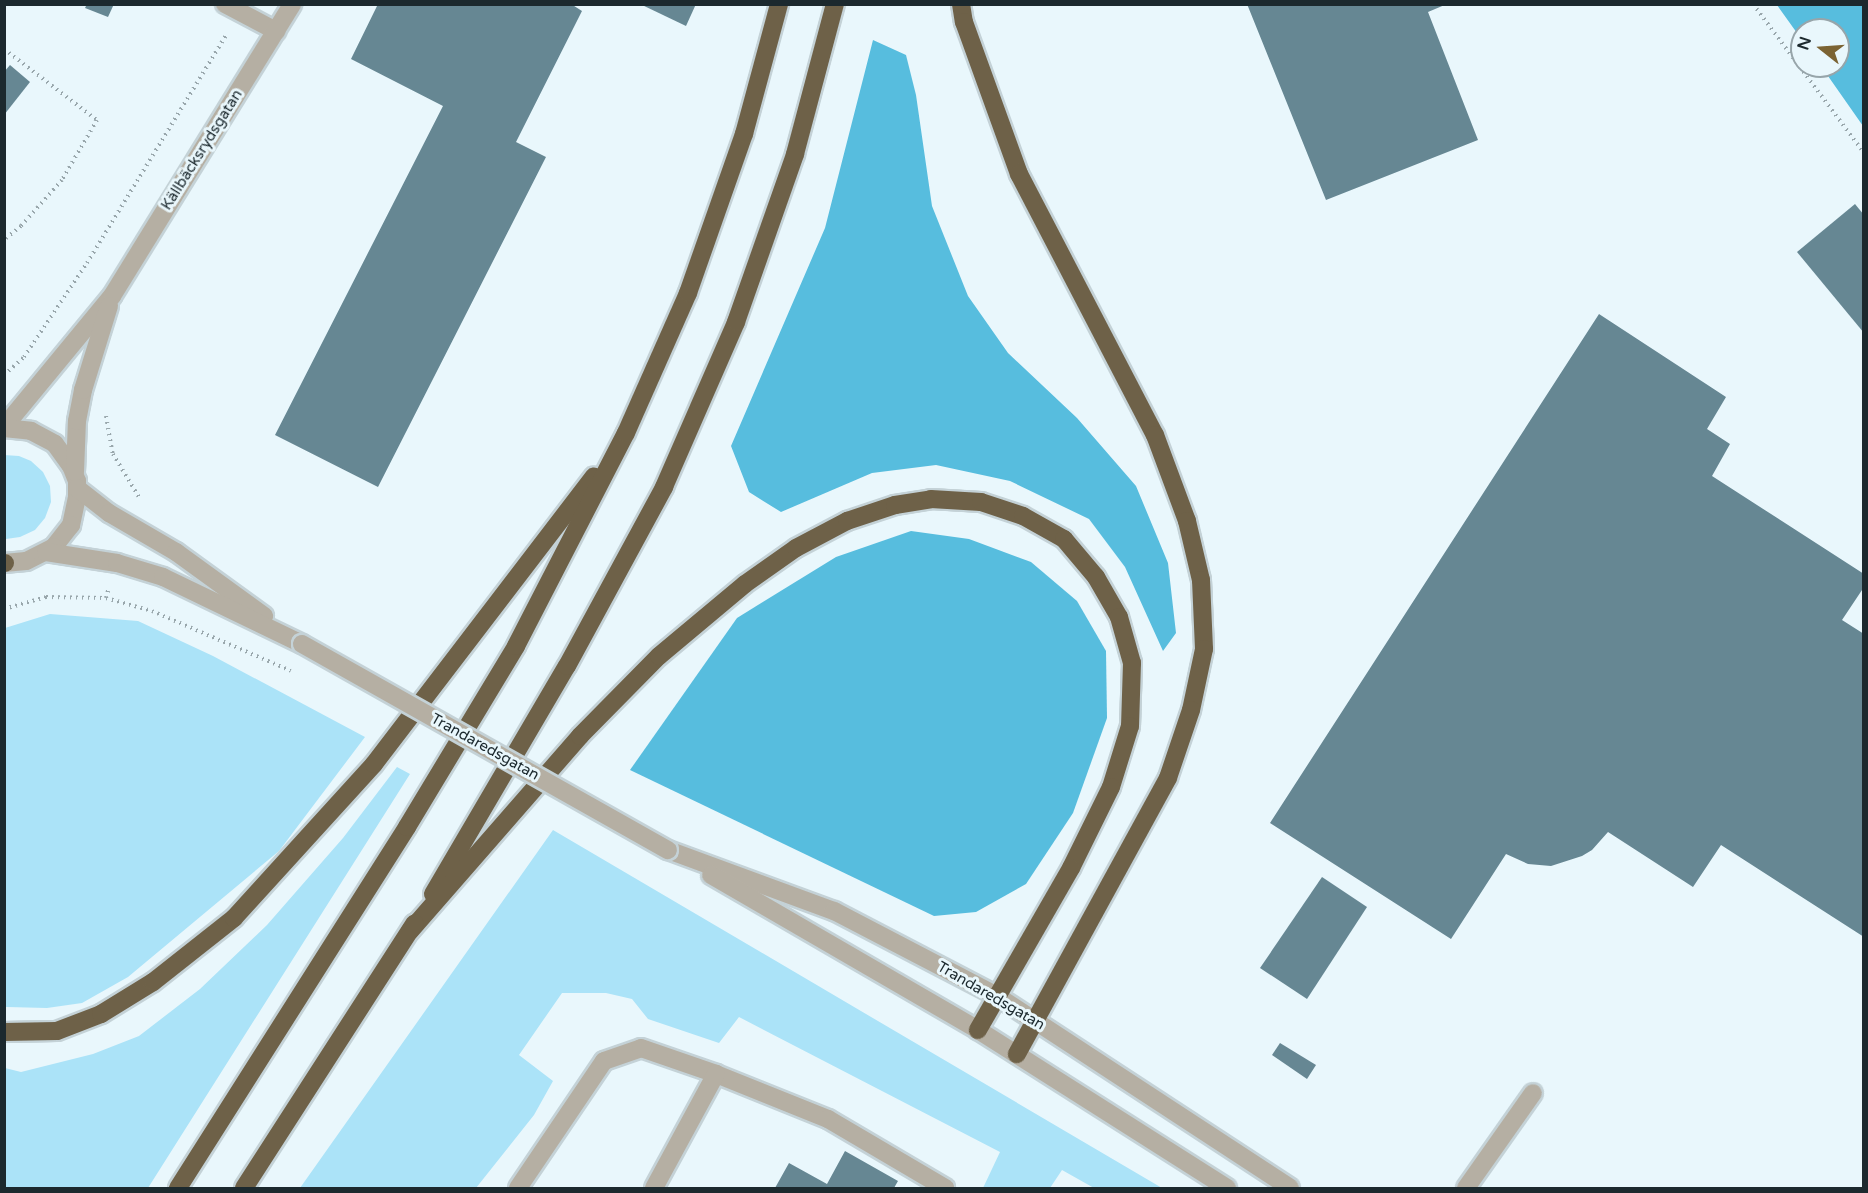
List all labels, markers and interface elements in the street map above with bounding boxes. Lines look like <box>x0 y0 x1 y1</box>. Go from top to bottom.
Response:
north arrow <box>1790 18 1850 78</box>
text: N <box>1793 34 1816 52</box>
street label: Källbäcksrydsgatan <box>158 86 246 214</box>
street label: Trandaredsgatan <box>428 710 542 784</box>
street label: Trandaredsgatan <box>934 958 1048 1034</box>

